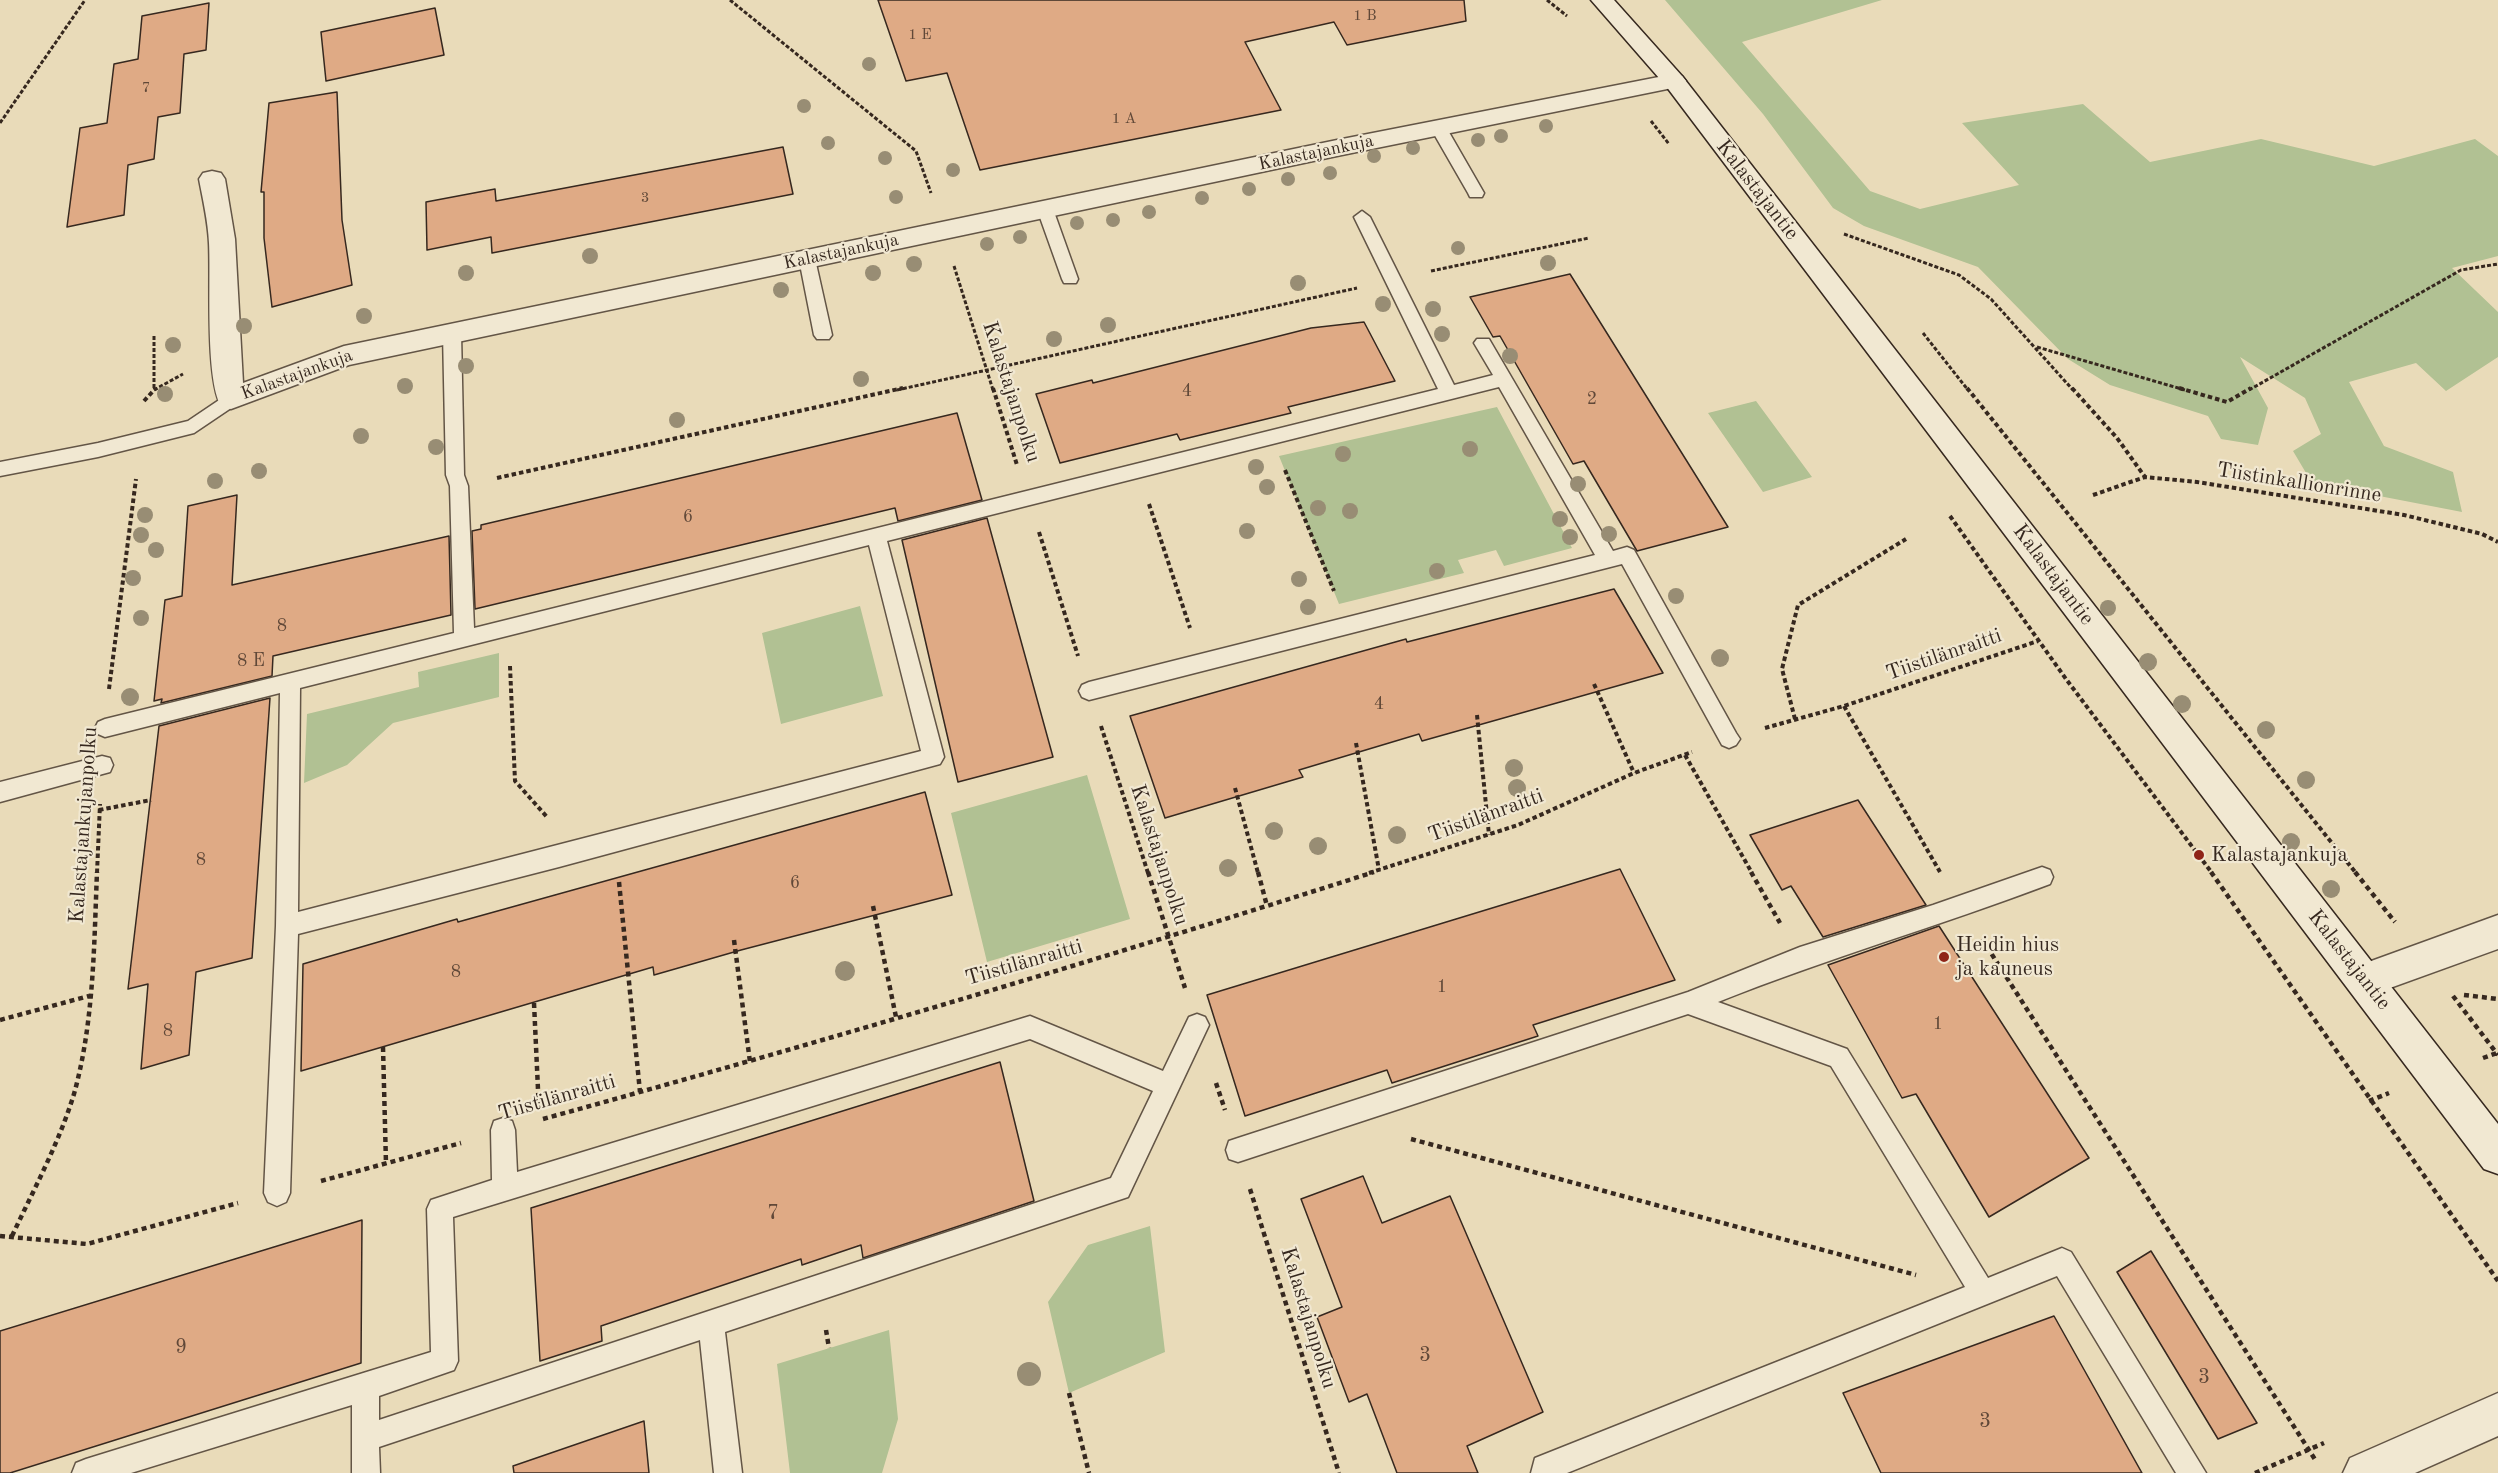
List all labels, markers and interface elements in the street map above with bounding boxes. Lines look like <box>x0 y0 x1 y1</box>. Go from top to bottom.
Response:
house number: 1 B <box>1353 7 1377 25</box>
house number: 1 E <box>908 26 932 44</box>
house number: 7 <box>142 79 150 97</box>
house number: 1 A <box>1112 110 1136 128</box>
street label: Kalastajankuja <box>1256 130 1376 176</box>
street label: Kalastajantie <box>1710 135 1804 245</box>
house number: 3 <box>641 189 649 207</box>
street label: Kalastajankuja <box>781 229 901 275</box>
street label: Kalastajanpolku <box>976 318 1046 466</box>
street label: Kalastajankuja <box>238 345 356 405</box>
house number: 4 <box>1182 380 1192 402</box>
house number: 2 <box>1587 388 1597 410</box>
street label: Tiistinkallionrinne <box>2215 458 2383 508</box>
house number: 6 <box>683 506 693 528</box>
street label: Kalastajantie <box>2007 519 2099 631</box>
house number: 8 <box>277 615 287 637</box>
street label: Tiistilänraitti <box>1883 623 2005 687</box>
house number: 8 E <box>237 650 265 672</box>
house number: 4 <box>1374 693 1384 715</box>
street label: Kalastajankujanpolku <box>65 726 103 924</box>
street label: Kalastajanpolku <box>1124 781 1194 929</box>
street label: Tiistilänraitti <box>1425 783 1547 849</box>
place label: Kalastajankuja <box>2211 842 2348 868</box>
marker: Kalastajankuja <box>2192 848 2206 862</box>
house number: 8 <box>196 849 206 871</box>
house number: 6 <box>790 872 800 894</box>
street label: Kalastajantie <box>2302 905 2396 1015</box>
place label: Heidin hius ja kauneus <box>1956 932 2059 982</box>
street label: Tiistilänraitti <box>962 934 1086 992</box>
marker: Heidin hius ja kauneus <box>1937 950 1951 964</box>
house number: 8 <box>451 961 461 983</box>
house number: 1 <box>1437 976 1447 998</box>
house number: 1 <box>1933 1013 1943 1035</box>
house number: 8 <box>163 1020 173 1042</box>
street label: Tiistilänraitti <box>495 1069 619 1127</box>
house number: 7 <box>767 1200 779 1226</box>
street label: Kalastajanpolku <box>1275 1244 1341 1392</box>
house number: 9 <box>175 1334 187 1360</box>
house number: 3 <box>1419 1342 1431 1368</box>
house number: 3 <box>2198 1364 2210 1390</box>
house number: 3 <box>1979 1408 1991 1434</box>

